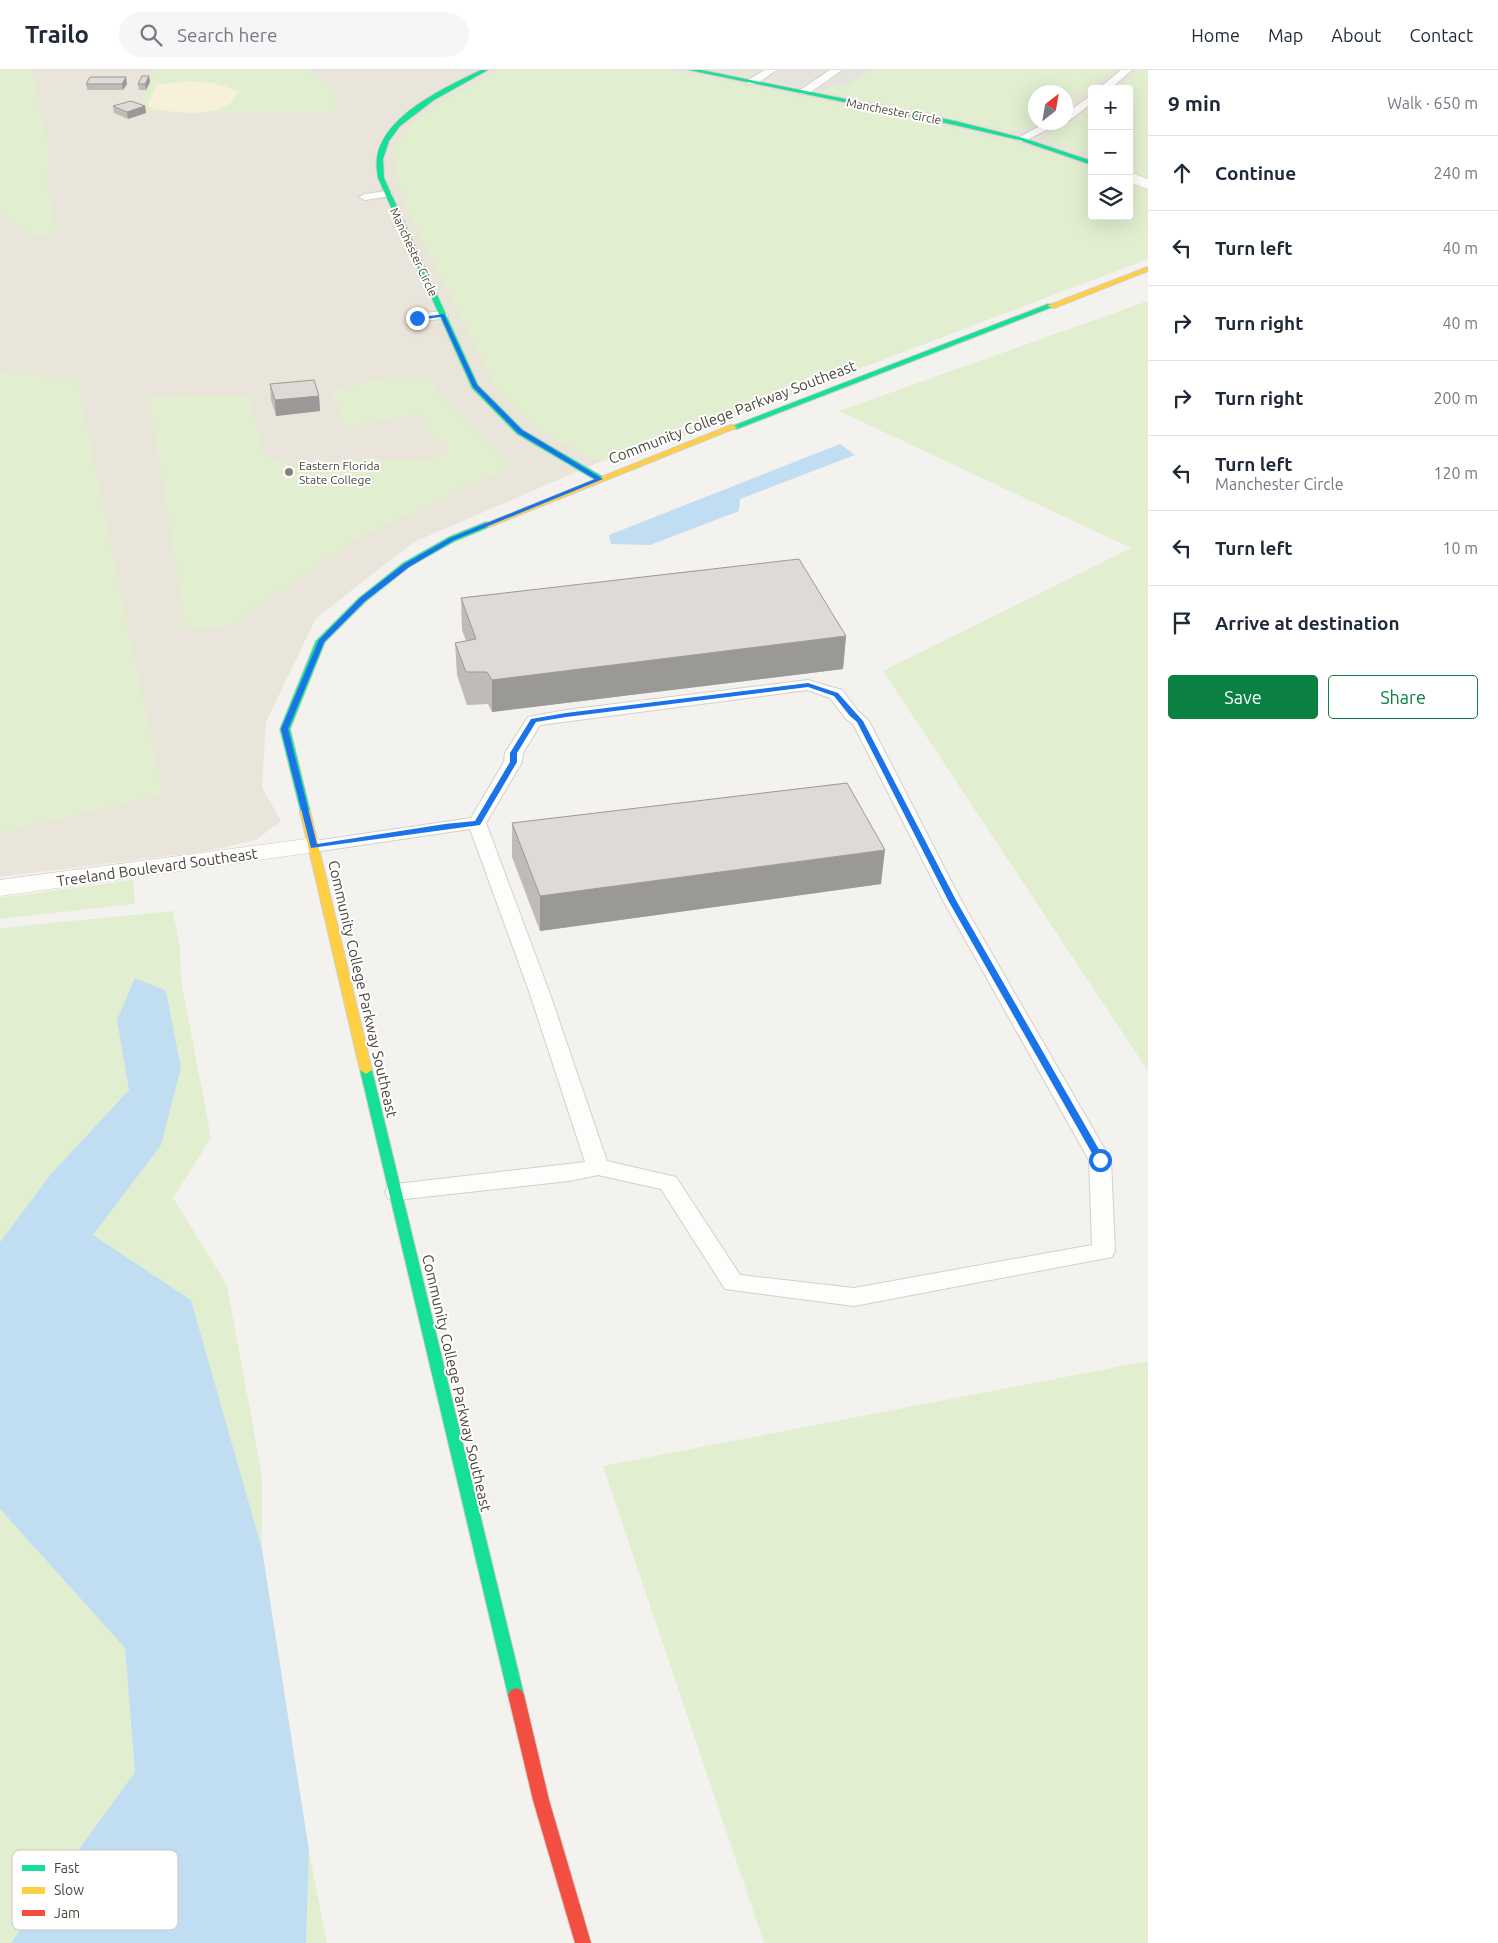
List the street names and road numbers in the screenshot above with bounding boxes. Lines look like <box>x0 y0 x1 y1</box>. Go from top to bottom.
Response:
street label: Manchester Circle <box>845 95 943 127</box>
street label: Manchester Circle <box>388 206 440 298</box>
street label: Community College Parkway Southeast <box>606 357 858 467</box>
street label: Treeland Boulevard Southeast <box>56 844 259 890</box>
street label: Community College Parkway Southeast <box>325 859 401 1119</box>
street label: Community College Parkway Southeast <box>419 1253 495 1513</box>

